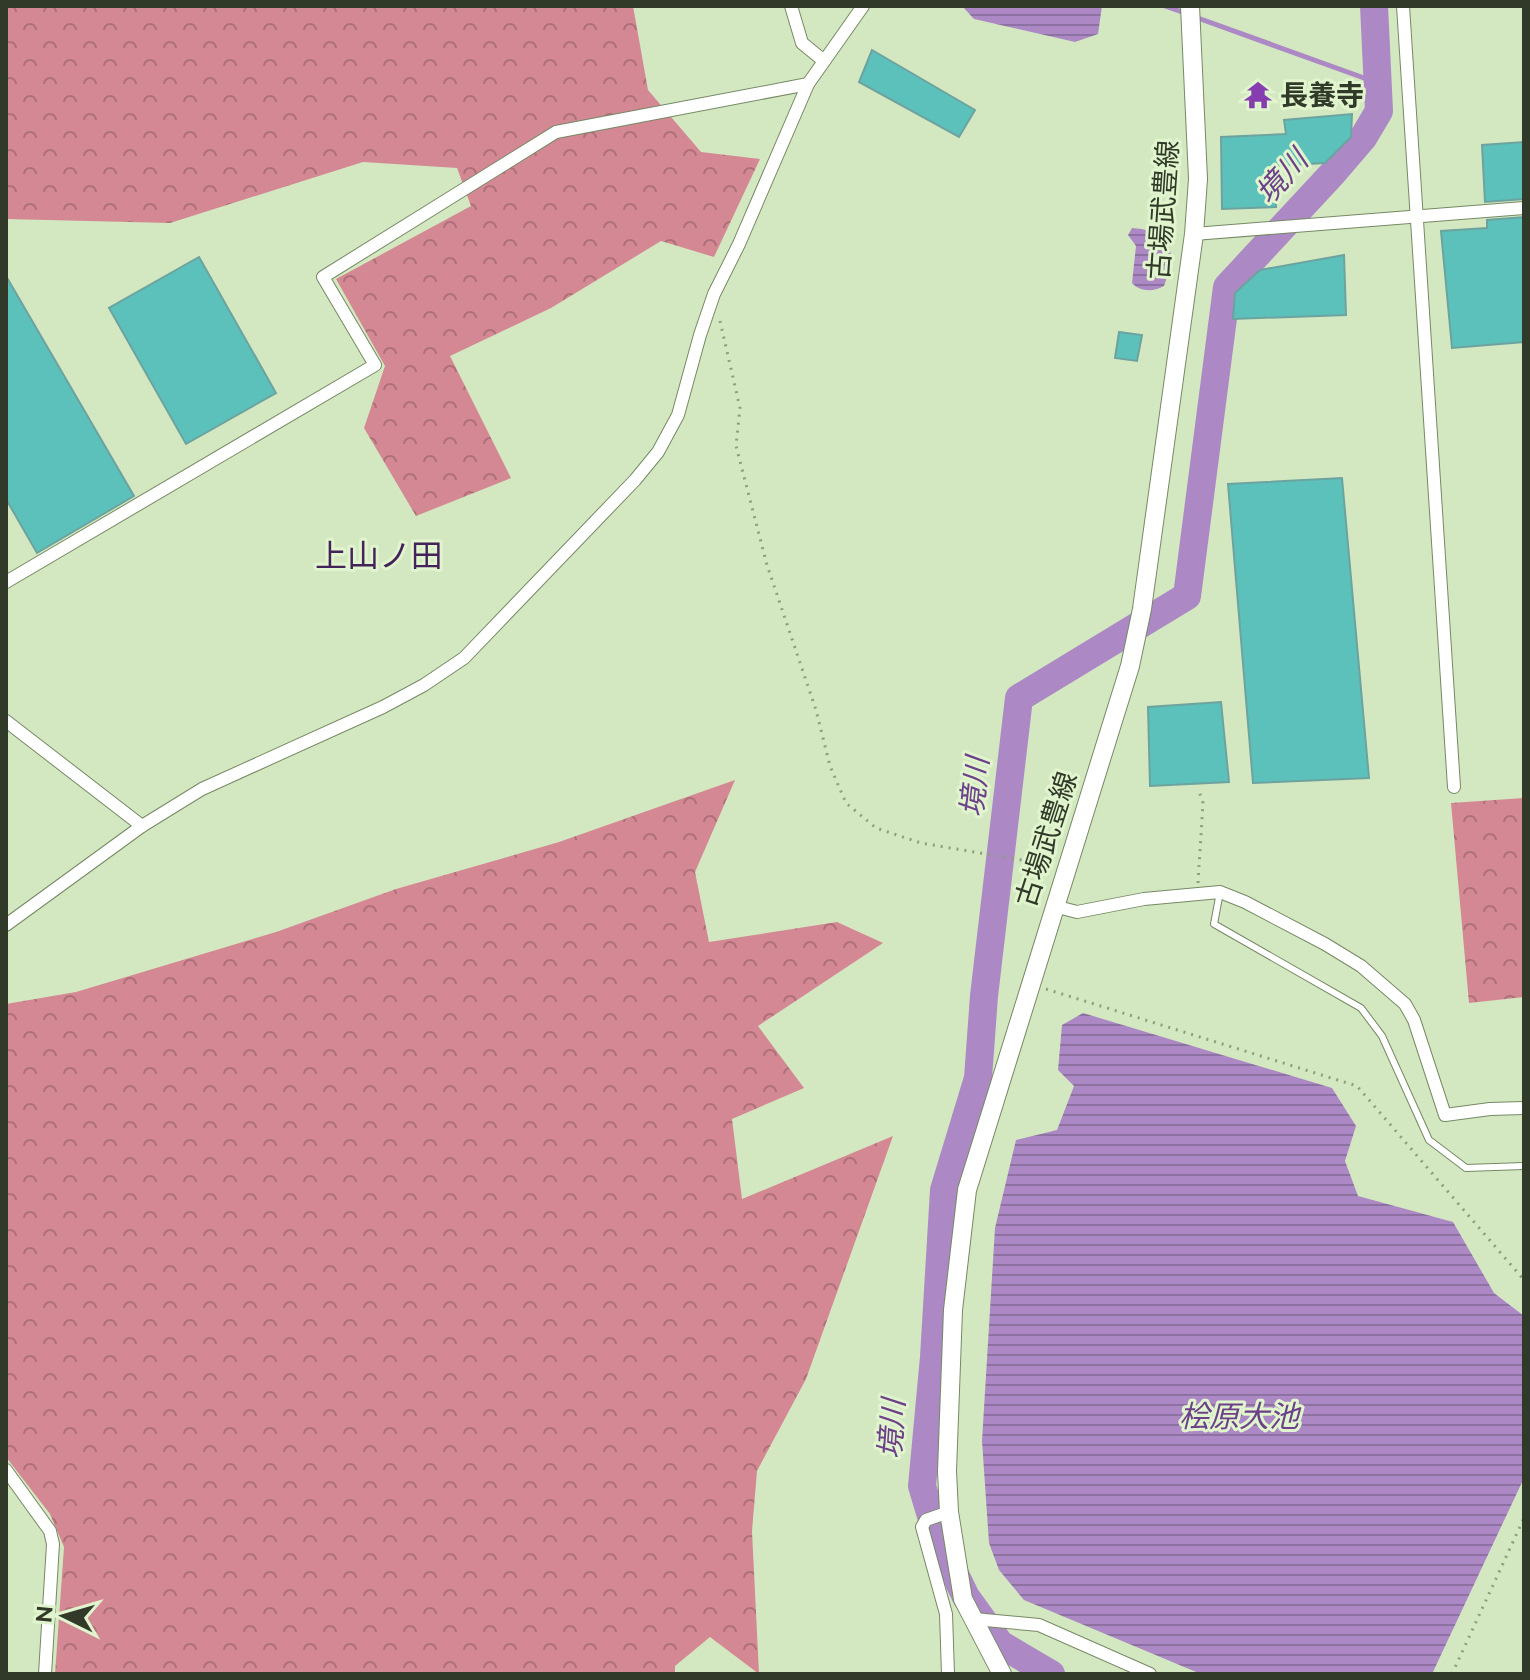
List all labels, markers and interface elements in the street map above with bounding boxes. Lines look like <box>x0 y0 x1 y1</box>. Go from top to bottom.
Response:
place label: 長養寺 <box>1280 79 1364 112</box>
temple icon: 長養寺 <box>1243 80 1273 110</box>
street label: 古場武豊線 <box>1142 139 1185 281</box>
water label: 境川 <box>1249 140 1317 211</box>
district label: 上山ノ田 <box>315 537 443 574</box>
water label: 境川 <box>954 752 995 819</box>
street label: 古場武豊線 <box>1009 767 1084 911</box>
water label: 境川 <box>872 1395 911 1460</box>
water label: 桧原大池 <box>1179 1399 1302 1434</box>
north arrow <box>24 1576 104 1656</box>
text: N <box>30 1605 58 1624</box>

